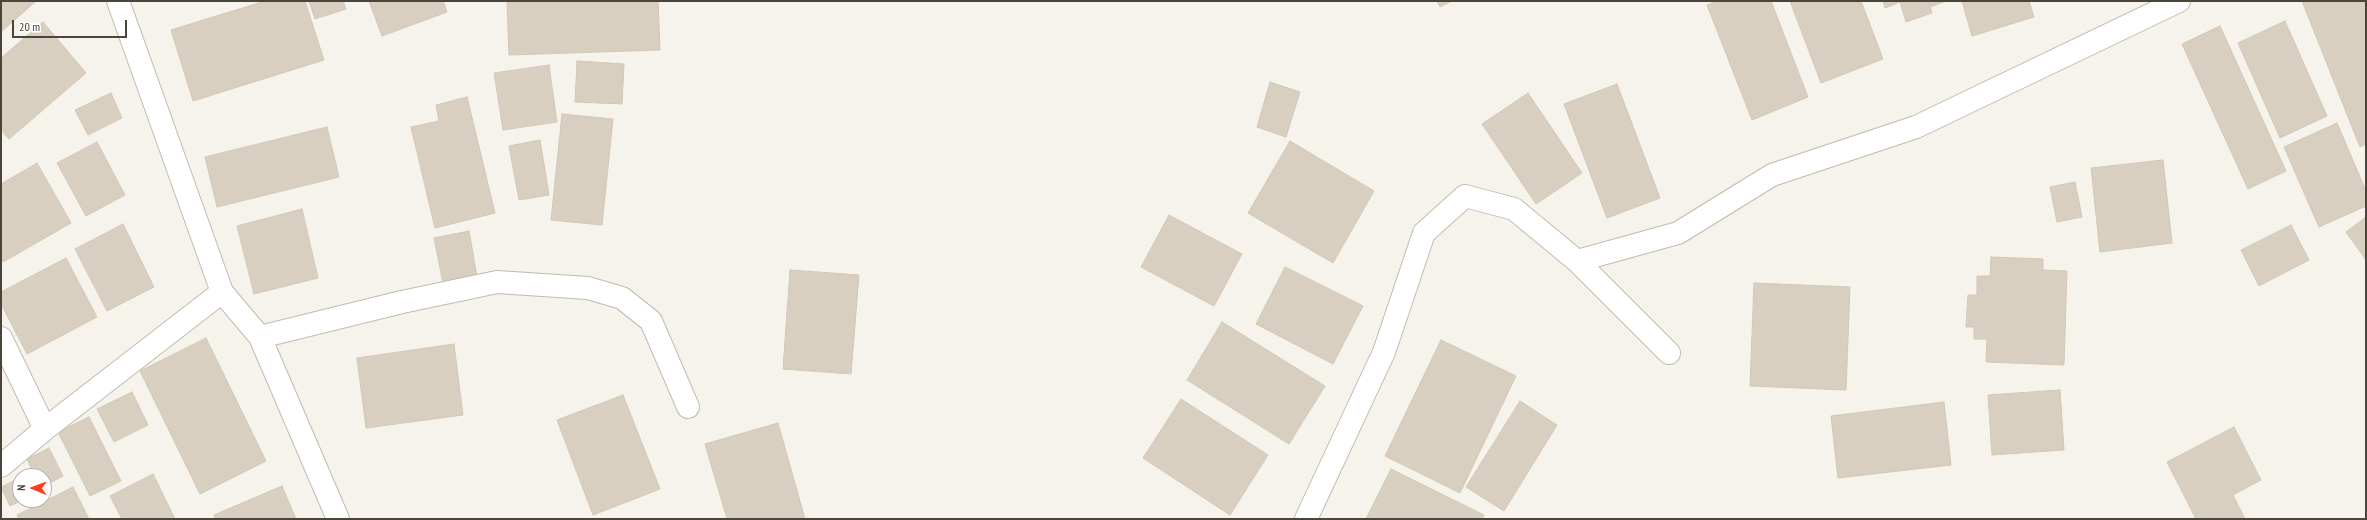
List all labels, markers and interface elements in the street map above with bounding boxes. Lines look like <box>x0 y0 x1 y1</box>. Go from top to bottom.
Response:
scale bar <box>14 12 129 38</box>
text: 20 m <box>19 19 40 34</box>
north arrow <box>12 468 52 508</box>
text: N <box>14 485 28 491</box>

